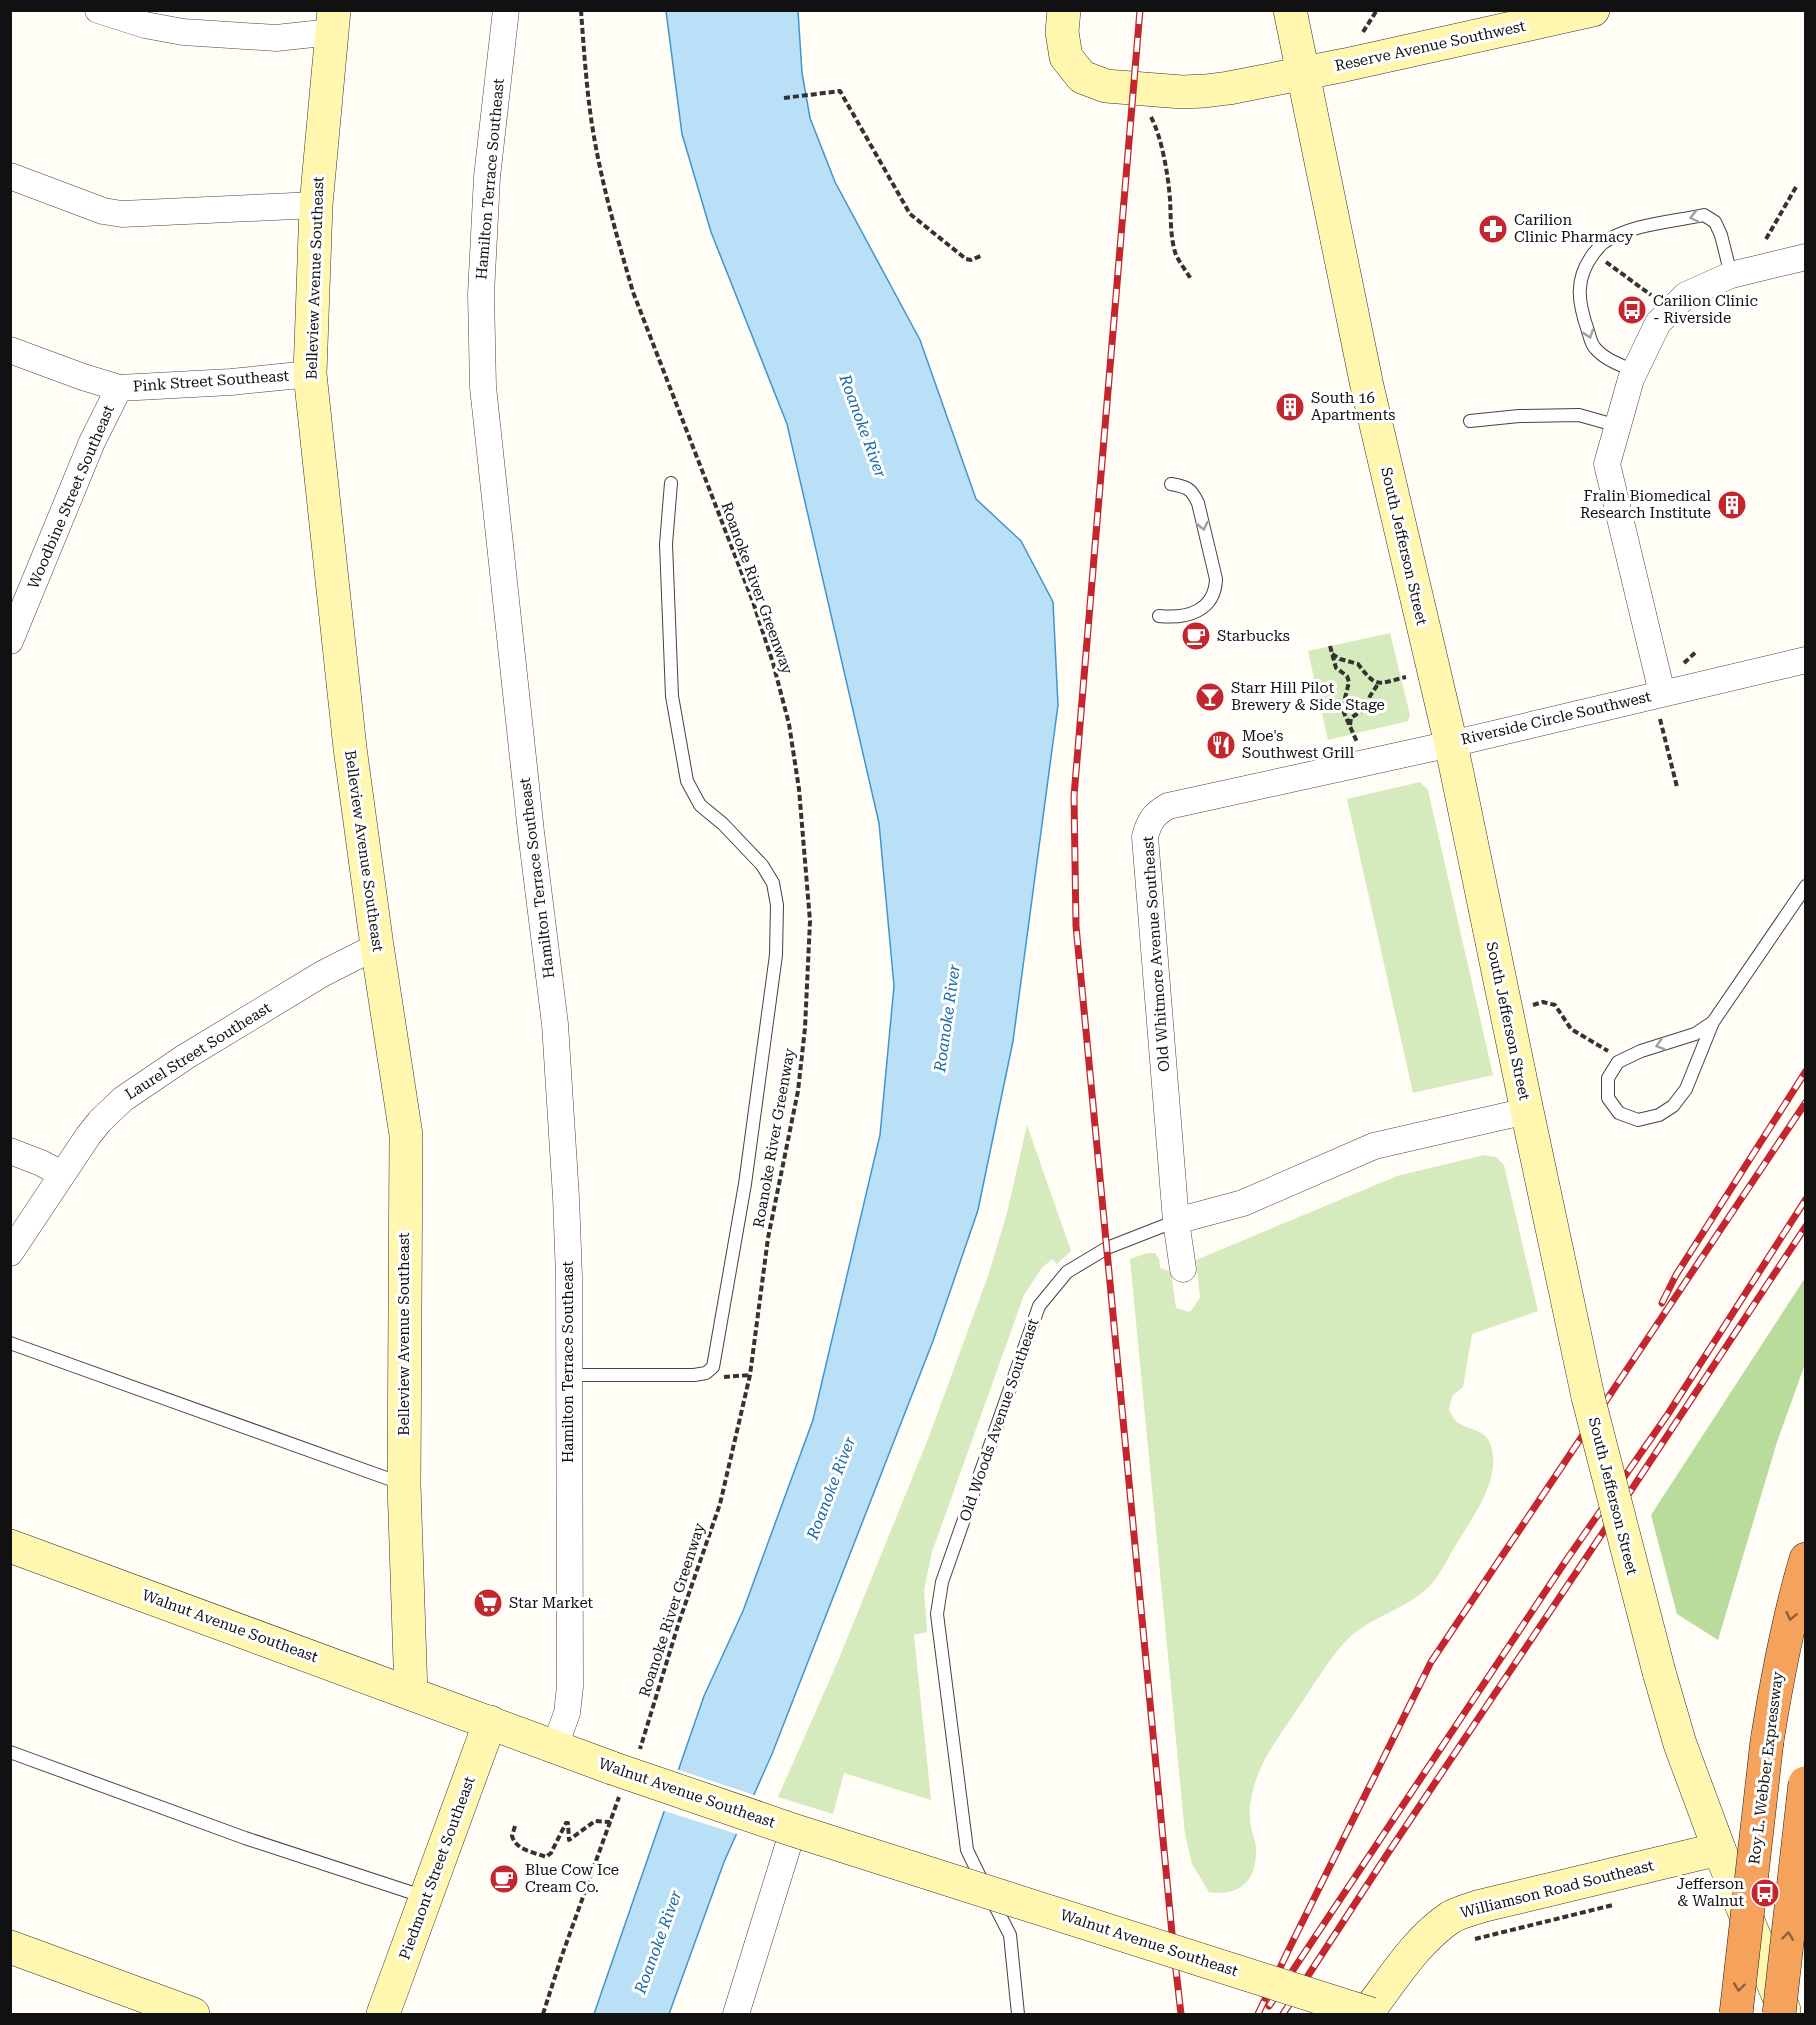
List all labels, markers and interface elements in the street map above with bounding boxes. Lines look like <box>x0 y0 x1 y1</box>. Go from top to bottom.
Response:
street label: Reserve Avenue Southwest <box>1333 17 1527 75</box>
street label: Hamilton Terrace Southeast <box>472 77 508 280</box>
street label: Belleview Avenue Southeast <box>302 176 328 380</box>
one-way arrow <box>1689 210 1699 223</box>
place label: Carilion Clinic Pharmacy <box>1514 211 1633 246</box>
pharmacy icon: Carilion Clinic Pharmacy <box>1477 213 1509 245</box>
place label: Carilion Clinic - Riverside <box>1653 292 1758 327</box>
bus stop icon: Carilion Clinic - Riverside <box>1616 294 1648 326</box>
one-way arrow <box>1581 328 1594 339</box>
street label: Pink Street Southeast <box>132 367 290 395</box>
water label: Roanoke River <box>835 371 891 480</box>
place label: South 16 Apartments <box>1311 389 1396 424</box>
building icon: South 16 Apartments <box>1274 391 1306 423</box>
street label: Woodbine Street Southeast <box>24 402 118 592</box>
street label: South Jefferson Street <box>1377 465 1431 627</box>
place label: Fralin Biomedical Research Institute <box>1580 487 1711 522</box>
building icon: Fralin Biomedical Research Institute <box>1716 489 1748 521</box>
street label: Roanoke River Greenway <box>717 500 797 677</box>
one-way arrow <box>1196 520 1209 530</box>
cafe icon: Starbucks <box>1180 620 1212 652</box>
place label: Starbucks <box>1217 627 1290 645</box>
place label: Starr Hill Pilot Brewery & Side Stage <box>1231 679 1385 714</box>
bar icon: Starr Hill Pilot Brewery & Side Stage <box>1194 681 1226 713</box>
street label: Riverside Circle Southwest <box>1459 687 1653 749</box>
place label: Moe's Southwest Grill <box>1242 727 1354 762</box>
restaurant icon: Moe's Southwest Grill <box>1205 729 1237 761</box>
street label: Belleview Avenue Southeast <box>341 749 387 953</box>
street label: Hamilton Terrace Southeast <box>516 776 558 979</box>
street label: Old Whitmore Avenue Southeast <box>1139 835 1173 1073</box>
street label: South Jefferson Street <box>1482 940 1534 1102</box>
water label: Roanoke River <box>930 963 964 1074</box>
street label: Laurel Street Southeast <box>122 998 275 1103</box>
one-way arrow <box>1655 1038 1666 1050</box>
street label: Roanoke River Greenway <box>749 1047 799 1229</box>
street label: Belleview Avenue Southeast <box>395 1232 413 1436</box>
street label: Hamilton Terrace Southeast <box>559 1261 577 1463</box>
street label: Old Woods Avenue Southeast <box>956 1316 1042 1524</box>
street label: South Jefferson Street <box>1585 1415 1641 1577</box>
water label: Roanoke River <box>802 1434 859 1543</box>
street label: Roanoke River Greenway <box>635 1521 709 1699</box>
street label: Walnut Avenue Southeast <box>140 1586 321 1666</box>
supermarket icon: Star Market <box>472 1587 504 1619</box>
place label: Star Market <box>509 1594 594 1612</box>
one-way arrow <box>1785 1610 1798 1620</box>
street label: Roy L. Webber Expressway <box>1745 1670 1787 1866</box>
street label: Walnut Avenue Southeast <box>596 1754 778 1832</box>
street label: Piedmont Street Southeast <box>395 1774 479 1962</box>
street label: Williamson Road Southeast <box>1458 1856 1656 1922</box>
place label: Blue Cow Ice Cream Co. <box>525 1861 619 1896</box>
cafe icon: Blue Cow Ice Cream Co. <box>488 1863 520 1895</box>
place label: Jefferson & Walnut <box>1676 1875 1744 1910</box>
bus stop icon: Jefferson & Walnut <box>1749 1877 1781 1909</box>
water label: Roanoke River <box>630 1888 686 1997</box>
street label: Walnut Avenue Southeast <box>1058 1906 1240 1980</box>
one-way arrow <box>1781 1931 1794 1940</box>
one-way arrow <box>1734 1982 1746 1991</box>

